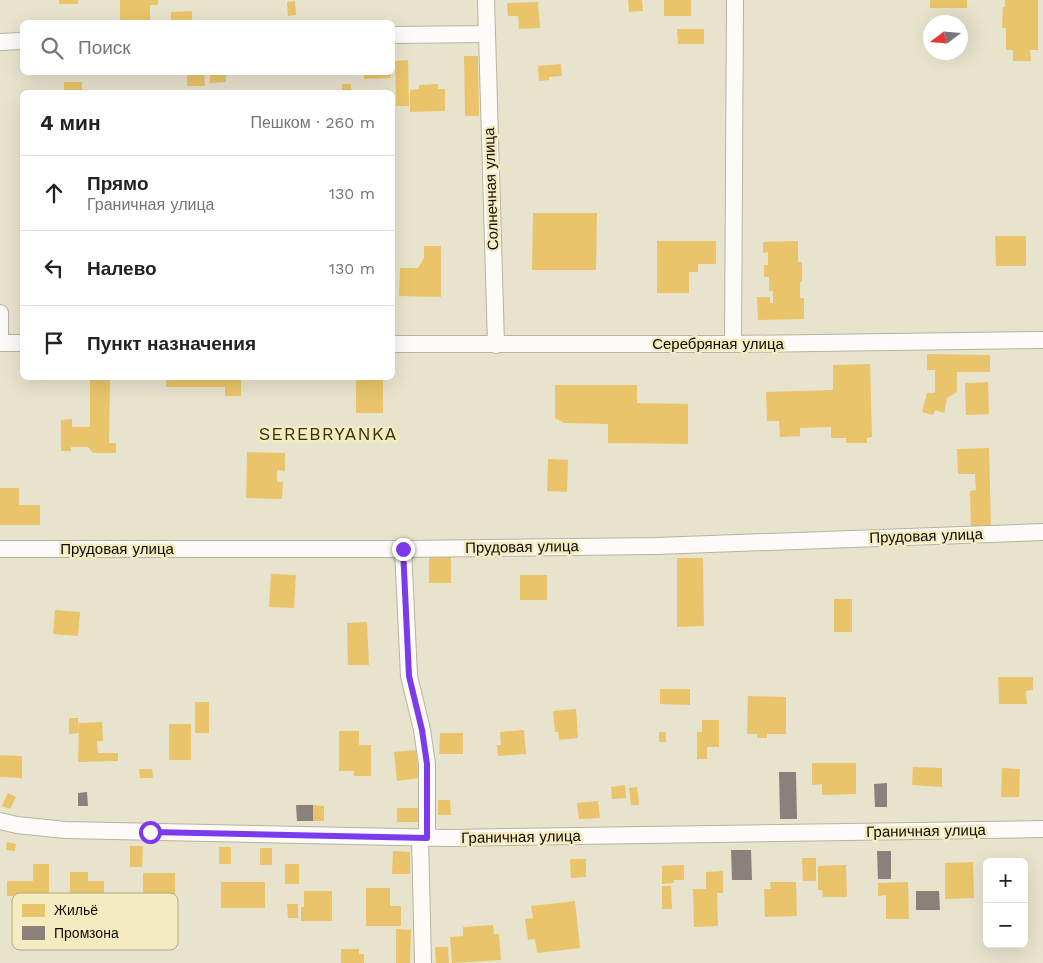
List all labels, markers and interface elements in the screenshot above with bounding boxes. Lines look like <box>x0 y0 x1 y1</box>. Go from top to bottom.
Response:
north arrow <box>923 15 968 60</box>
search box <box>20 20 395 75</box>
icon: search <box>38 34 66 62</box>
text: Поиск <box>78 36 131 59</box>
text: 4 мин <box>40 110 101 135</box>
text: Пешком · 260 m <box>250 113 375 132</box>
street label: Солнечная улица <box>480 127 502 251</box>
text: Прямо <box>87 172 149 195</box>
icon: ahead <box>40 179 68 207</box>
text: 130 m <box>329 184 375 203</box>
text: Граничная улица <box>87 195 215 214</box>
icon: left <box>40 254 68 282</box>
text: Налево <box>87 257 157 280</box>
text: 130 m <box>329 259 375 278</box>
icon: arrive <box>40 329 68 357</box>
text: Пункт назначения <box>87 332 256 355</box>
street label: Серебряная улица <box>652 335 784 353</box>
district label: SEREBRYANKA <box>259 423 397 444</box>
street label: Прудовая улица <box>869 525 984 547</box>
street label: Прудовая улица <box>465 537 580 557</box>
route end <box>392 538 415 561</box>
street label: Прудовая улица <box>60 540 174 558</box>
route start <box>139 821 162 844</box>
street label: Граничная улица <box>866 821 987 841</box>
street label: Граничная улица <box>461 827 582 847</box>
map controls <box>983 858 1028 948</box>
button: + <box>983 858 1028 903</box>
legend <box>12 893 178 950</box>
text: Жильё <box>54 902 98 918</box>
button: − <box>983 903 1028 948</box>
text: Промзона <box>54 925 119 941</box>

